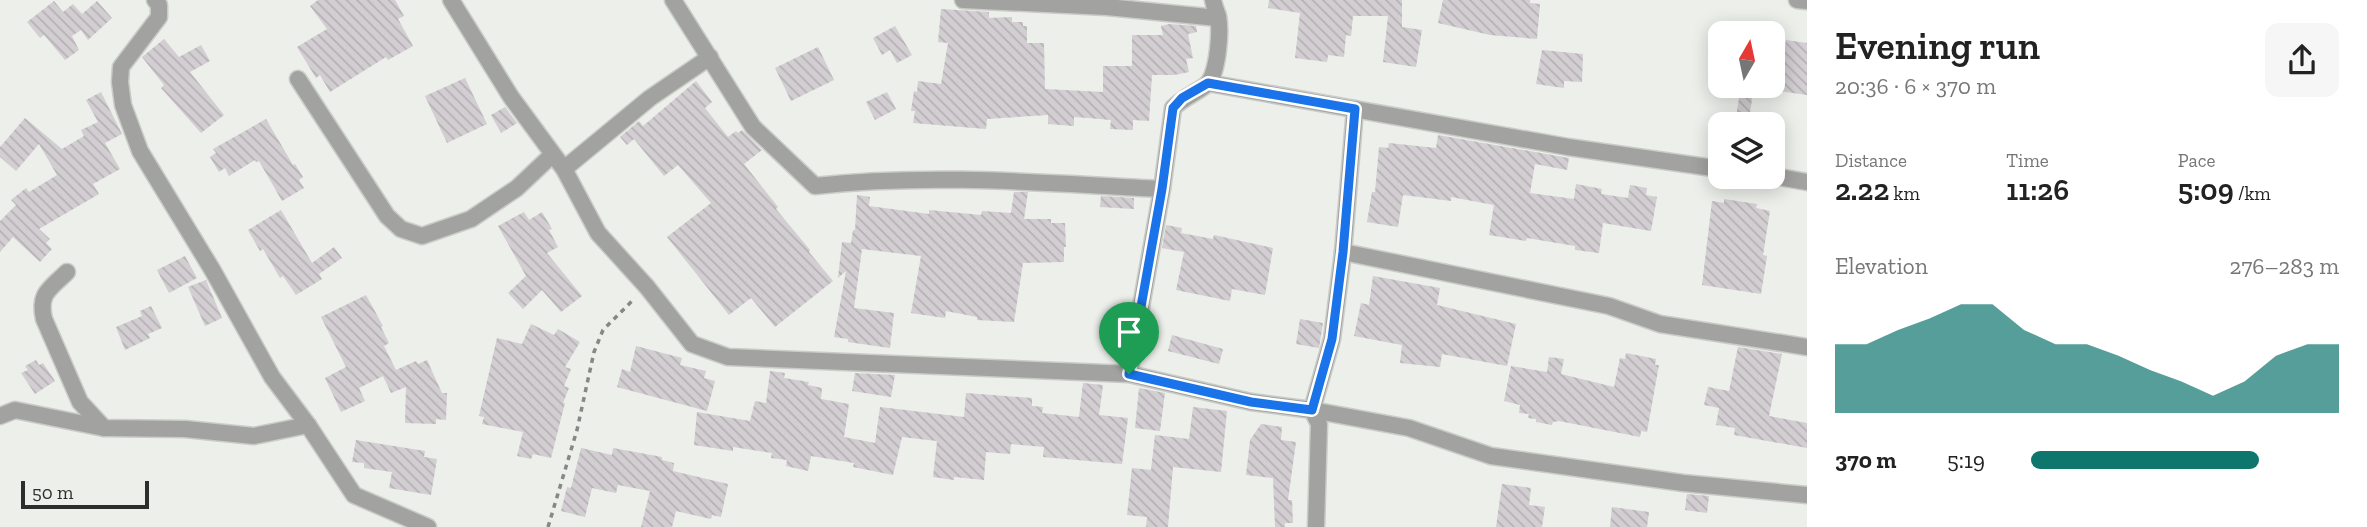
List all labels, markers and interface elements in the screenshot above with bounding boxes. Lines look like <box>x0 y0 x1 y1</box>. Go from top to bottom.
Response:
north arrow <box>1708 21 1785 98</box>
map controls <box>1708 21 1785 189</box>
text: Evening run <box>1835 23 2040 69</box>
button: share <box>2265 23 2339 97</box>
text: 20:36 · 6 × 370 m <box>1835 72 1996 100</box>
button: layers <box>1708 112 1785 189</box>
text: Distance <box>1835 149 1907 172</box>
text: Time <box>2006 149 2049 172</box>
text: Pace <box>2178 149 2215 172</box>
text: 2.22 <box>1835 172 1889 208</box>
text: 11:26 <box>2006 172 2069 208</box>
text: 5:09 <box>2178 172 2234 208</box>
text: km <box>1889 182 1920 205</box>
text: /km <box>2234 182 2271 205</box>
text: Elevation <box>1835 252 1928 280</box>
text: 276–283 m <box>2230 252 2339 280</box>
pin <box>1099 302 1159 374</box>
icon: arrive <box>1110 313 1148 351</box>
text: 370 m <box>1835 446 1896 474</box>
text: 5:19 <box>1947 446 1985 474</box>
scale bar <box>21 478 149 510</box>
text: 50 m <box>32 481 73 504</box>

